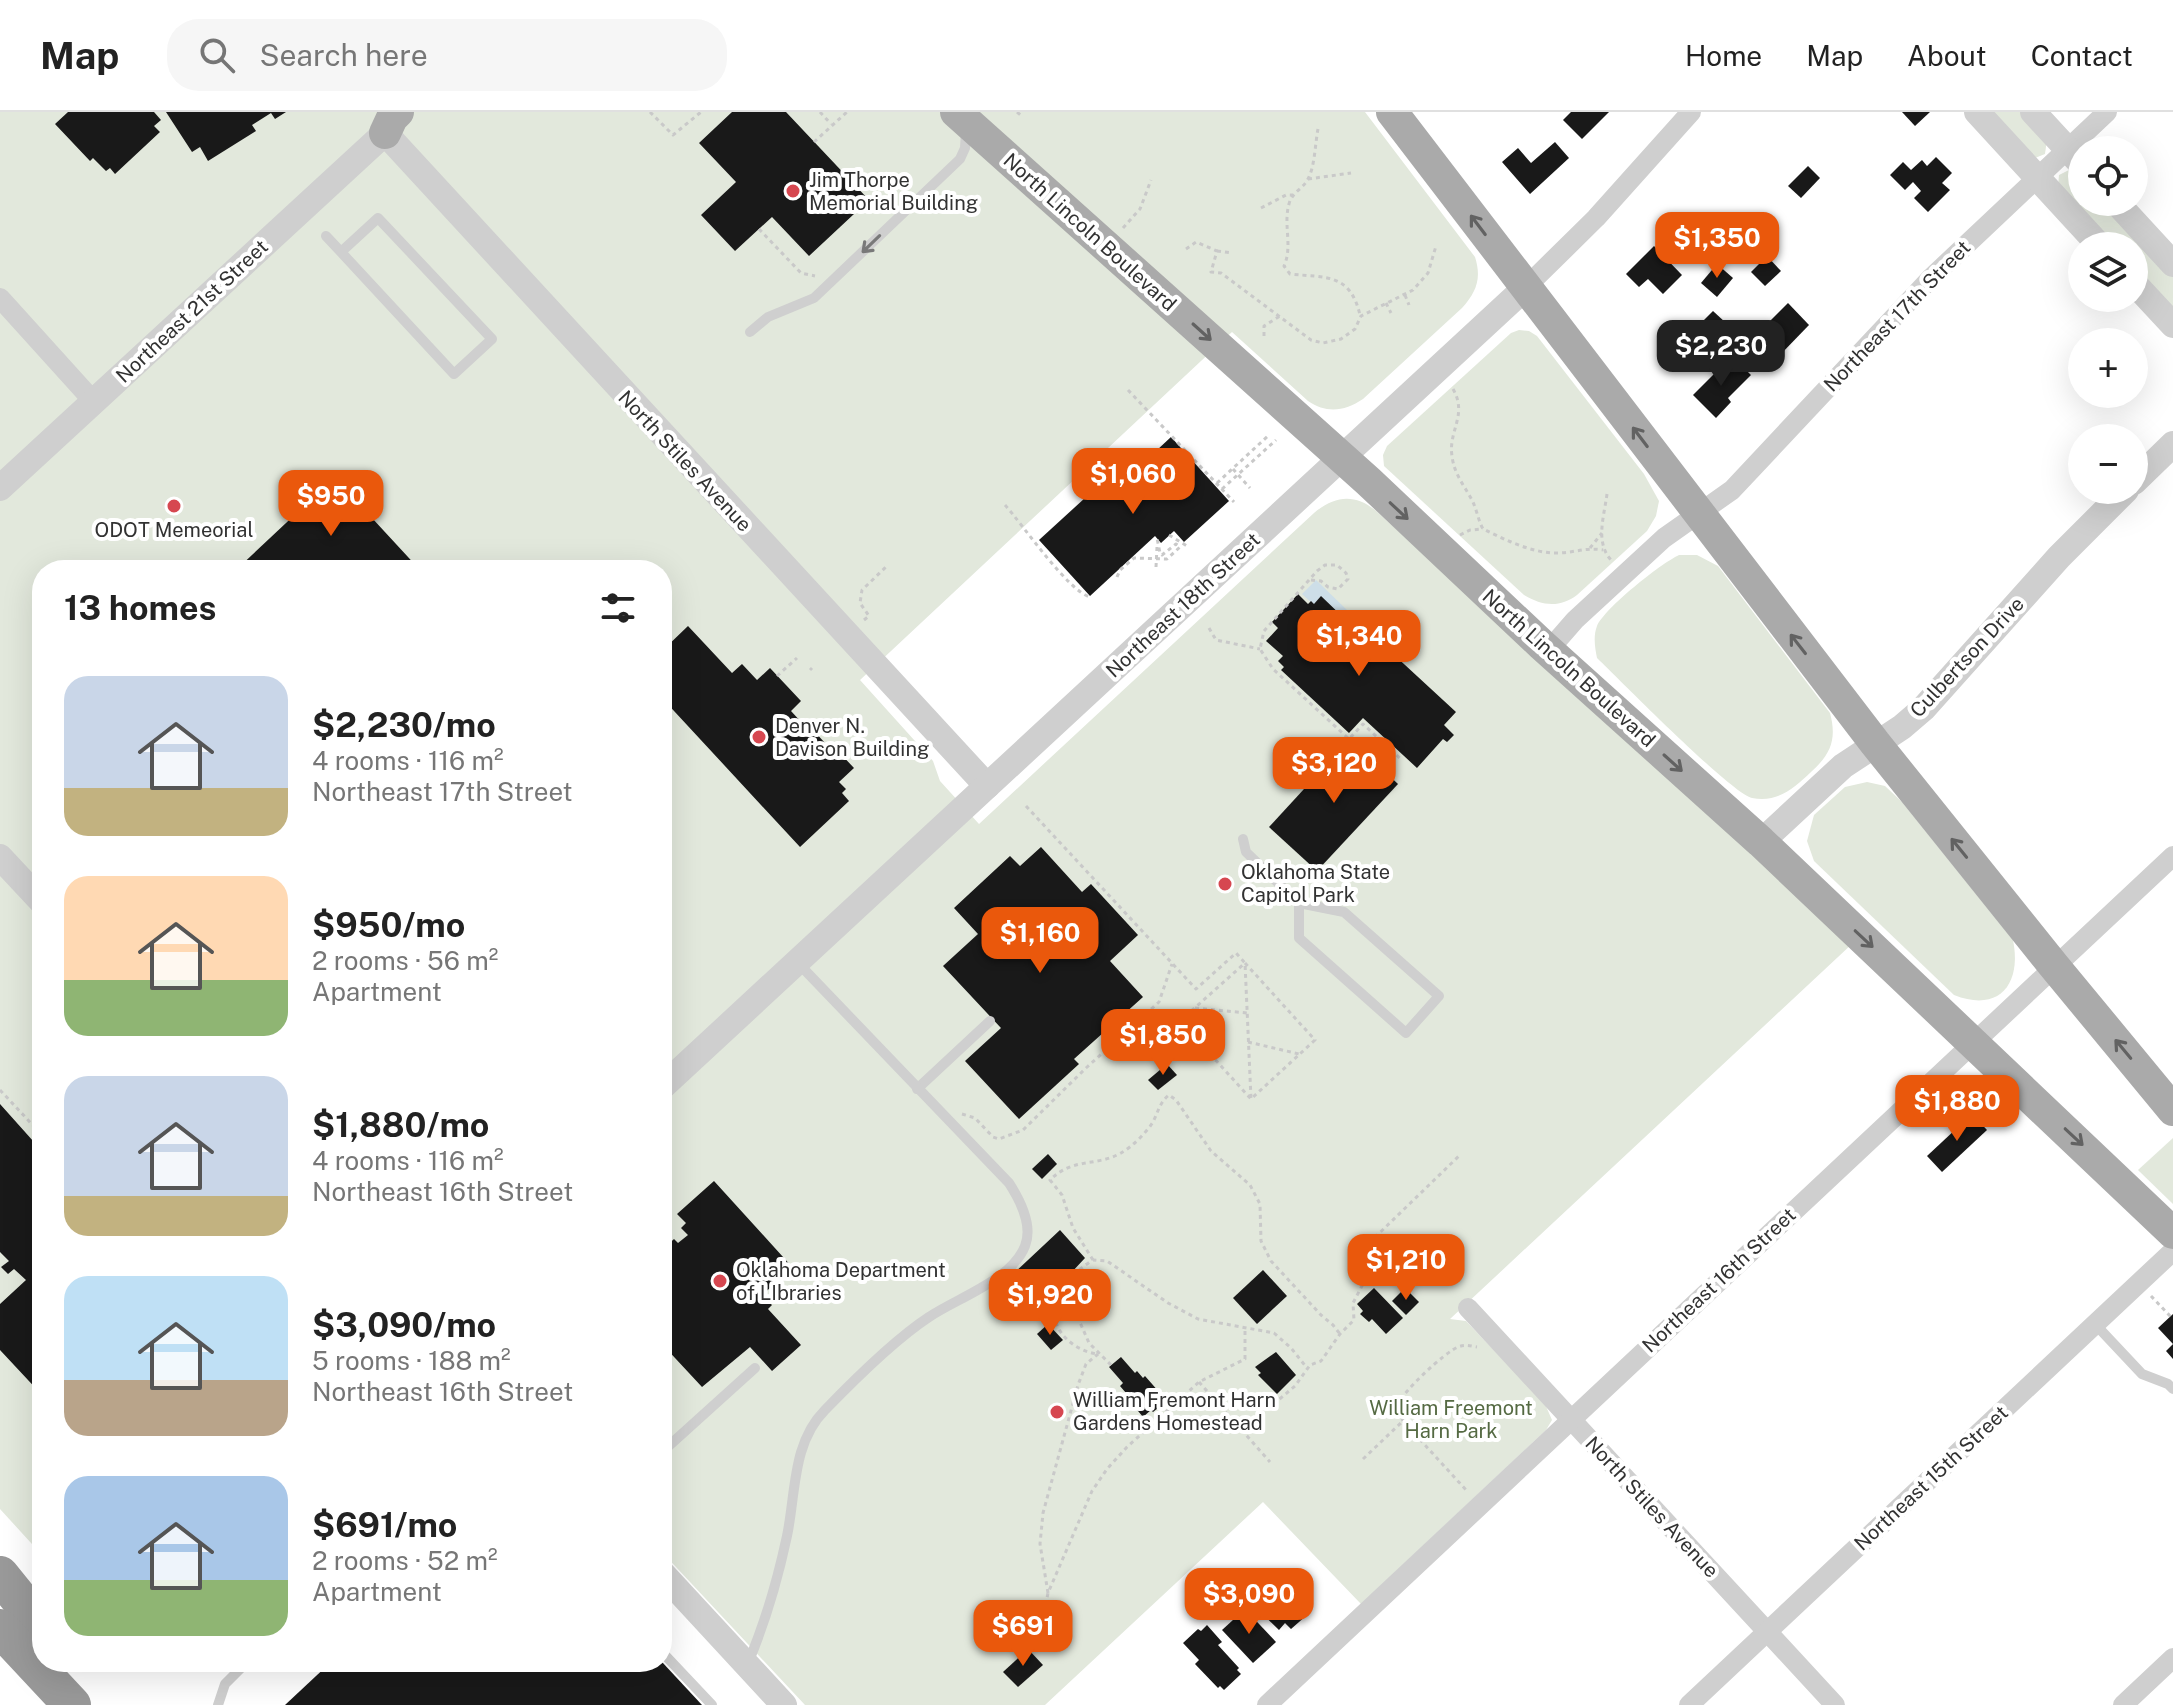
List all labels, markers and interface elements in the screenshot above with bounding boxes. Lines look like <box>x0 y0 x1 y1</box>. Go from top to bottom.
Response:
search box <box>167 19 727 91</box>
text: Map <box>40 33 119 78</box>
icon: search <box>195 33 239 77</box>
text: Search here <box>259 37 428 73</box>
text: Home <box>1685 39 1762 72</box>
text: Map <box>1806 39 1863 72</box>
text: About <box>1907 39 1987 72</box>
text: Contact <box>2031 39 2133 72</box>
map controls <box>2068 136 2148 504</box>
button: locate <box>2068 136 2148 216</box>
street label: North Lincoln Boulevard <box>999 148 1181 316</box>
place label: Jim Thorpe Memorial Building <box>809 168 978 215</box>
marker: Jim Thorpe Memorial Building <box>784 182 802 200</box>
pin: $1,350 <box>1652 212 1782 280</box>
one-way arrow <box>1470 215 1487 236</box>
text: $1,350 <box>1673 222 1761 253</box>
button: layers <box>2068 232 2148 312</box>
street label: Northeast 21st Street <box>111 234 273 388</box>
one-way arrow <box>861 234 881 253</box>
street label: Northeast 17th Street <box>1819 236 1975 396</box>
pin: $2,230 <box>1656 320 1786 388</box>
one-way arrow <box>1191 323 1211 341</box>
button: + <box>2068 328 2148 408</box>
text: $2,230 <box>1675 330 1767 361</box>
street label: North Stiles Avenue <box>613 385 757 537</box>
button: − <box>2068 424 2148 504</box>
one-way arrow <box>1632 427 1649 448</box>
pin: $1,060 <box>1068 448 1198 516</box>
text: $1,060 <box>1090 458 1176 489</box>
pin: $950 <box>284 470 378 538</box>
text: $950 <box>296 480 366 511</box>
marker: ODOT Memeorial <box>165 497 183 515</box>
one-way arrow <box>1389 501 1409 520</box>
place label: ODOT Memeorial <box>95 518 253 542</box>
street label: Northeast 18th Street <box>1101 528 1265 682</box>
street label: North Lincoln Boulevard <box>1478 584 1660 752</box>
icon: filters <box>596 586 640 630</box>
text: 13 homes <box>64 588 216 628</box>
street label: Culbertson Drive <box>1905 592 2029 722</box>
pin: $1,340 <box>1294 610 1424 678</box>
text: $1,340 <box>1315 620 1403 651</box>
one-way arrow <box>1790 633 1807 655</box>
text: $2,230/mo <box>312 705 496 745</box>
icon: home <box>128 708 224 804</box>
place label: Denver N. Davison Building <box>775 714 929 761</box>
marker: Denver N. Davison Building <box>750 728 768 746</box>
pin: $3,120 <box>1269 737 1399 805</box>
text: 4 rooms · 116 m² <box>312 745 504 776</box>
text: $3,120 <box>1291 747 1377 778</box>
one-way arrow <box>1662 754 1682 772</box>
text: Northeast 17th Street <box>312 776 573 807</box>
one-way arrow <box>1950 838 1968 859</box>
place label: Oklahoma State Capitol Park <box>1241 860 1390 907</box>
marker: Oklahoma State Capitol Park <box>1216 875 1234 893</box>
text: $950/mo <box>312 905 465 945</box>
pin: $1,160 <box>975 907 1105 975</box>
icon: home <box>128 908 224 1004</box>
text: $1,160 <box>1000 917 1081 948</box>
one-way arrow <box>1854 930 1874 949</box>
text: 2 rooms · 56 m² <box>312 945 498 976</box>
text: Apartment <box>312 976 442 1007</box>
pin: $1,850 <box>1098 1009 1228 1077</box>
text: $1,850 <box>1119 1019 1207 1050</box>
one-way arrow <box>2114 1040 2132 1060</box>
pin: $1,880 <box>1892 1075 2022 1143</box>
text: $1,880 <box>1913 1085 2001 1116</box>
text: $1,880/mo <box>312 1105 489 1145</box>
icon: home <box>128 1108 224 1204</box>
one-way arrow <box>2063 1127 2083 1145</box>
text: 4 rooms · 116 m² <box>312 1145 504 1176</box>
text: Northeast 16th Street <box>312 1176 573 1207</box>
street label: Northeast 16th Street <box>1637 1203 1801 1357</box>
pin: $1,210 <box>1341 1234 1471 1302</box>
text: $1,210 <box>1366 1244 1446 1275</box>
place label: Oklahoma Department of LIbraries <box>736 1258 946 1305</box>
pin: $1,920 <box>985 1269 1115 1337</box>
marker: Oklahoma Department of LIbraries <box>711 1272 729 1290</box>
text: $1,920 <box>1007 1279 1093 1310</box>
text: $3,090/mo <box>312 1305 496 1345</box>
icon: home <box>128 1308 224 1404</box>
text: 5 rooms · 188 m² <box>312 1345 511 1376</box>
text: Northeast 16th Street <box>312 1376 573 1407</box>
place label: William Fremont Harn Gardens Homestead <box>1073 1388 1276 1435</box>
park label: William Freemont Harn Park <box>1369 1396 1533 1443</box>
street label: Northeast 15th Street <box>1849 1401 2013 1555</box>
marker: William Fremont Harn Gardens Homestead <box>1048 1403 1066 1421</box>
street label: North Stiles Avenue <box>1580 1431 1724 1583</box>
text: $691/mo <box>312 1505 457 1545</box>
icon: home <box>128 1508 224 1604</box>
text: 2 rooms · 52 m² <box>312 1545 498 1576</box>
pin: $3,090 <box>1184 1568 1314 1636</box>
text: Apartment <box>312 1576 442 1607</box>
text: $3,090 <box>1203 1578 1295 1609</box>
pin: $691 <box>976 1600 1070 1668</box>
text: $691 <box>991 1610 1055 1641</box>

